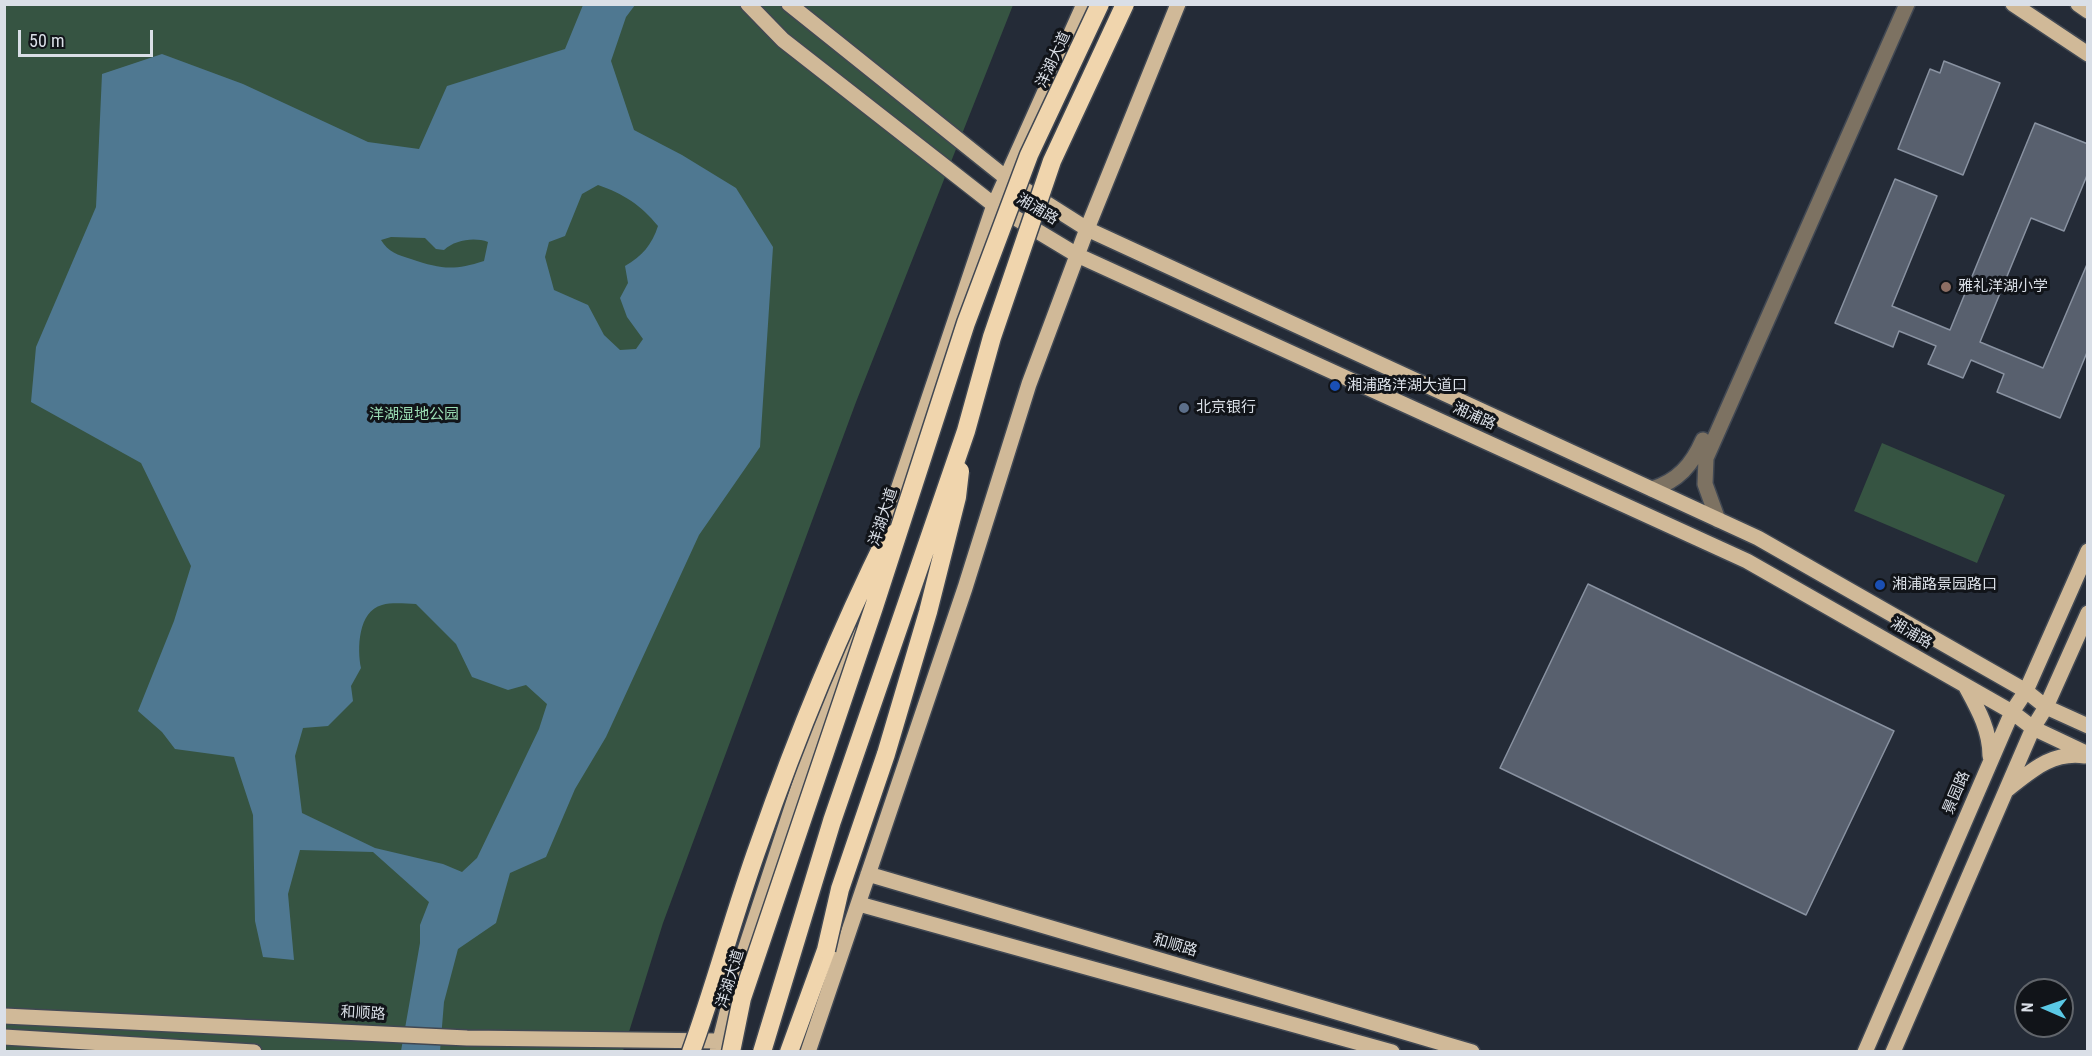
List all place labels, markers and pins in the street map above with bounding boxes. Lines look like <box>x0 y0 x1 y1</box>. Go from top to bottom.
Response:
place label: 雅礼洋湖小学 <box>1958 278 2048 296</box>
marker: 雅礼洋湖小学 <box>1939 280 1953 294</box>
place label: 湘浦路洋湖大道口 <box>1347 377 1467 395</box>
marker: 湘浦路洋湖大道口 <box>1328 379 1342 393</box>
place label: 北京银行 <box>1196 399 1256 417</box>
marker: 北京银行 <box>1177 401 1191 415</box>
place label: 湘浦路景园路口 <box>1892 576 1997 594</box>
marker: 湘浦路景园路口 <box>1873 578 1887 592</box>

